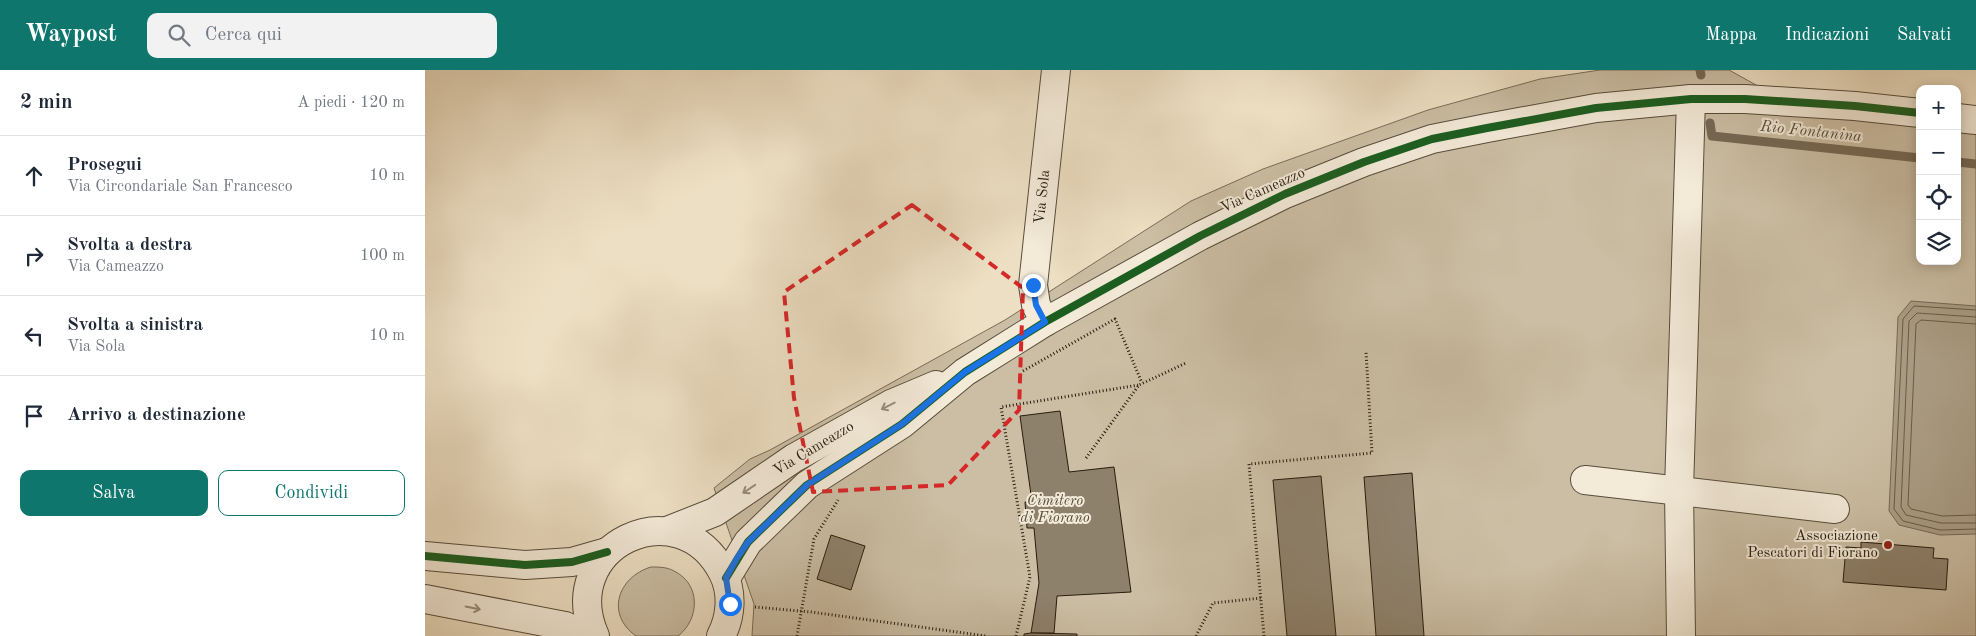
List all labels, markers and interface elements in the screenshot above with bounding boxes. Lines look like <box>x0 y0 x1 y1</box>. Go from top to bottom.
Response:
search box <box>147 13 497 58</box>
icon: search <box>165 21 193 49</box>
text: Waypost <box>25 23 117 47</box>
text: Cerca qui <box>205 26 282 45</box>
text: Mappa <box>1705 26 1757 44</box>
text: Indicazioni <box>1785 26 1869 44</box>
text: Salvati <box>1897 26 1951 44</box>
map controls <box>1916 85 1961 265</box>
button: + <box>1916 85 1961 130</box>
text: 2 min <box>20 92 73 113</box>
text: A piedi · 120 m <box>297 95 405 111</box>
water label: Rio Fontanina <box>1758 119 1863 145</box>
button: − <box>1916 130 1961 175</box>
text: Prosegui <box>67 156 142 175</box>
icon: ahead <box>20 162 48 190</box>
street label: Via Cameazzo <box>1218 166 1308 216</box>
text: 10 m <box>369 168 405 184</box>
street label: Via Sola <box>1033 168 1053 225</box>
button: locate <box>1916 175 1961 220</box>
text: Via Circondariale San Francesco <box>67 179 293 195</box>
button: layers <box>1916 220 1961 265</box>
text: Svolta a destra <box>67 236 192 255</box>
icon: right <box>20 242 48 270</box>
text: 100 m <box>360 248 405 264</box>
text: Via Cameazzo <box>67 259 164 275</box>
route end <box>1022 274 1045 297</box>
text: Svolta a sinistra <box>67 316 203 335</box>
icon: left <box>20 322 48 350</box>
text: 10 m <box>369 328 405 344</box>
text: Via Sola <box>67 339 125 355</box>
one-way arrow <box>881 401 896 411</box>
icon: arrive <box>20 402 48 430</box>
text: Arrivo a destinazione <box>67 406 246 425</box>
street label: Via Cameazzo <box>771 419 857 479</box>
button: Salva <box>20 470 208 516</box>
button: Condividi <box>218 470 405 516</box>
one-way arrow <box>742 484 756 494</box>
park label: Cimitero di Fiorano <box>1020 494 1090 526</box>
place label: Associazione Pescatori di Fiorano <box>1747 529 1878 561</box>
marker: Associazione Pescatori di Fiorano <box>1882 539 1894 551</box>
route start <box>719 593 742 616</box>
one-way arrow <box>464 604 480 614</box>

